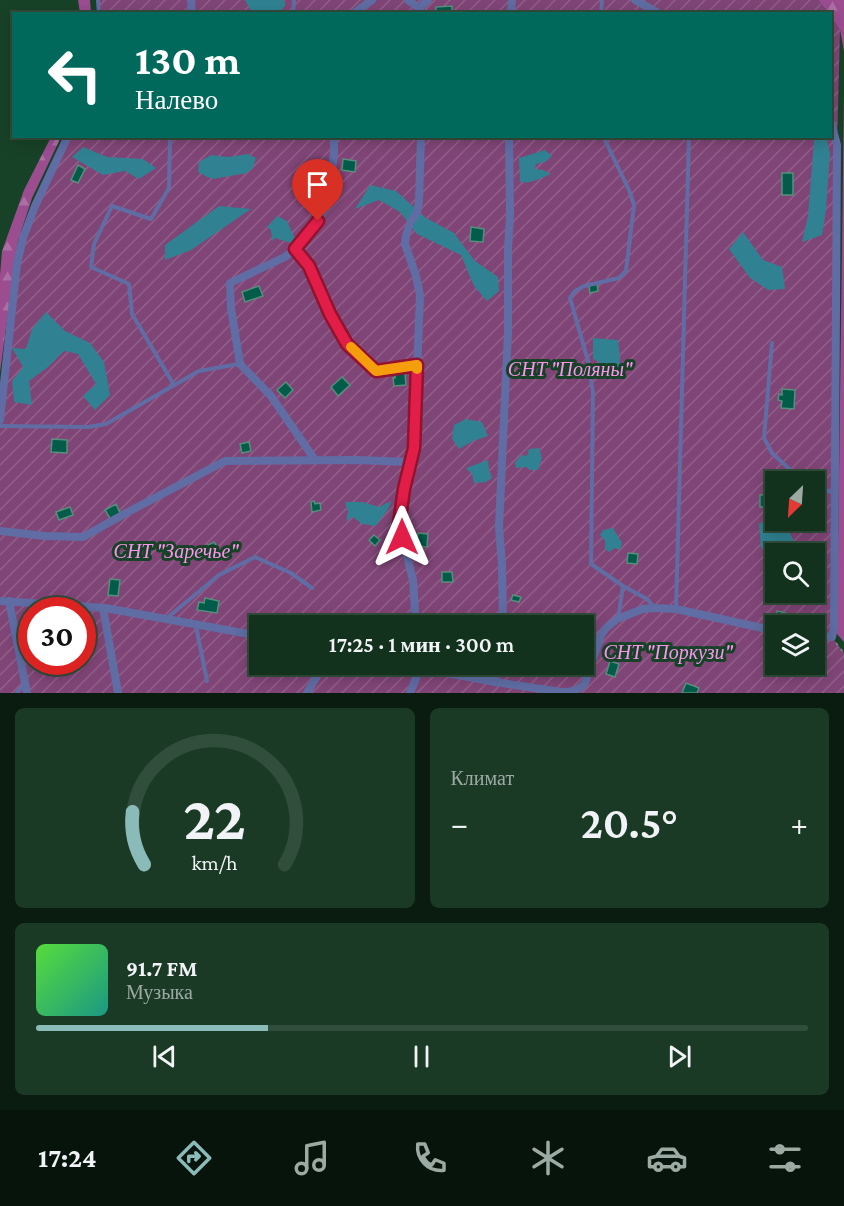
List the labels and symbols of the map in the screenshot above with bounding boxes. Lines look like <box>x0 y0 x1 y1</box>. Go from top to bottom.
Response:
pin <box>292 159 343 221</box>
park label: СНТ "Поляны" <box>508 358 633 380</box>
north arrow <box>765 471 825 531</box>
position arrow <box>370 505 434 569</box>
park label: СНТ "Заречье" <box>114 540 239 563</box>
speed limit sign: 30 <box>18 597 96 675</box>
park label: СНТ "Поркузи" <box>603 641 733 664</box>

